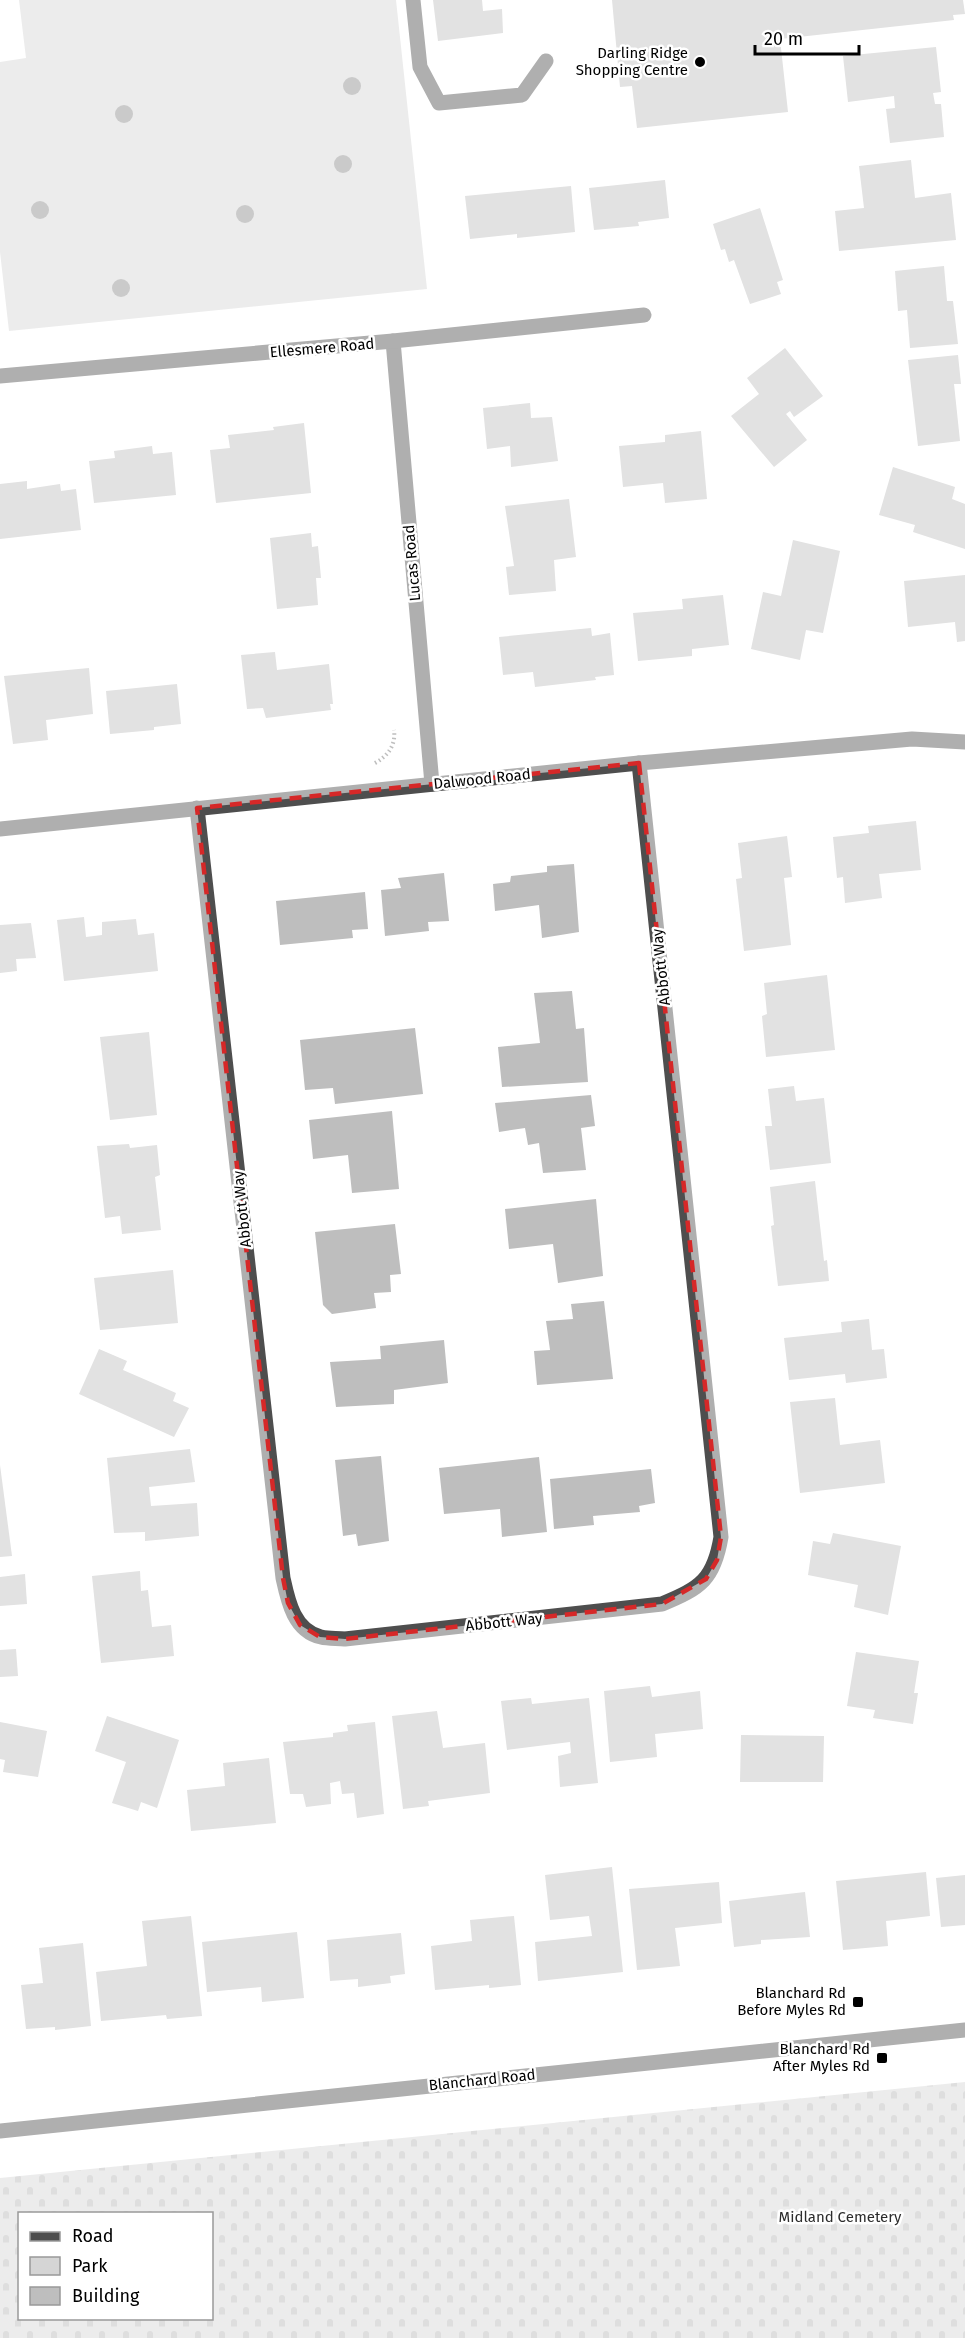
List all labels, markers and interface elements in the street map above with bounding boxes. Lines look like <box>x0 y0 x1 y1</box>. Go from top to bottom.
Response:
scale bar <box>755 18 858 56</box>
text: 20 m <box>764 28 803 50</box>
place label: Darling Ridge Shopping Centre <box>576 44 688 79</box>
marker: Darling Ridge Shopping Centre <box>693 55 707 69</box>
street label: Ellesmere Road <box>269 334 375 362</box>
street label: Lucas Road <box>400 524 424 602</box>
street label: Dalwood Road <box>432 765 532 793</box>
street label: Abbott Way <box>648 927 674 1006</box>
street label: Abbott Way <box>229 1169 255 1248</box>
street label: Abbott Way <box>465 1609 544 1635</box>
place label: Blanchard Rd Before Myles Rd <box>737 1984 846 2019</box>
marker: Blanchard Rd Before Myles Rd <box>851 1995 865 2009</box>
place label: Blanchard Rd After Myles Rd <box>773 2040 870 2075</box>
marker: Blanchard Rd After Myles Rd <box>875 2051 889 2065</box>
street label: Blanchard Road <box>428 2065 536 2095</box>
park label: Midland Cemetery <box>779 2208 902 2226</box>
legend <box>18 2212 213 2320</box>
text: Road <box>72 2225 114 2247</box>
text: Park <box>72 2255 108 2277</box>
text: Building <box>72 2285 140 2307</box>

